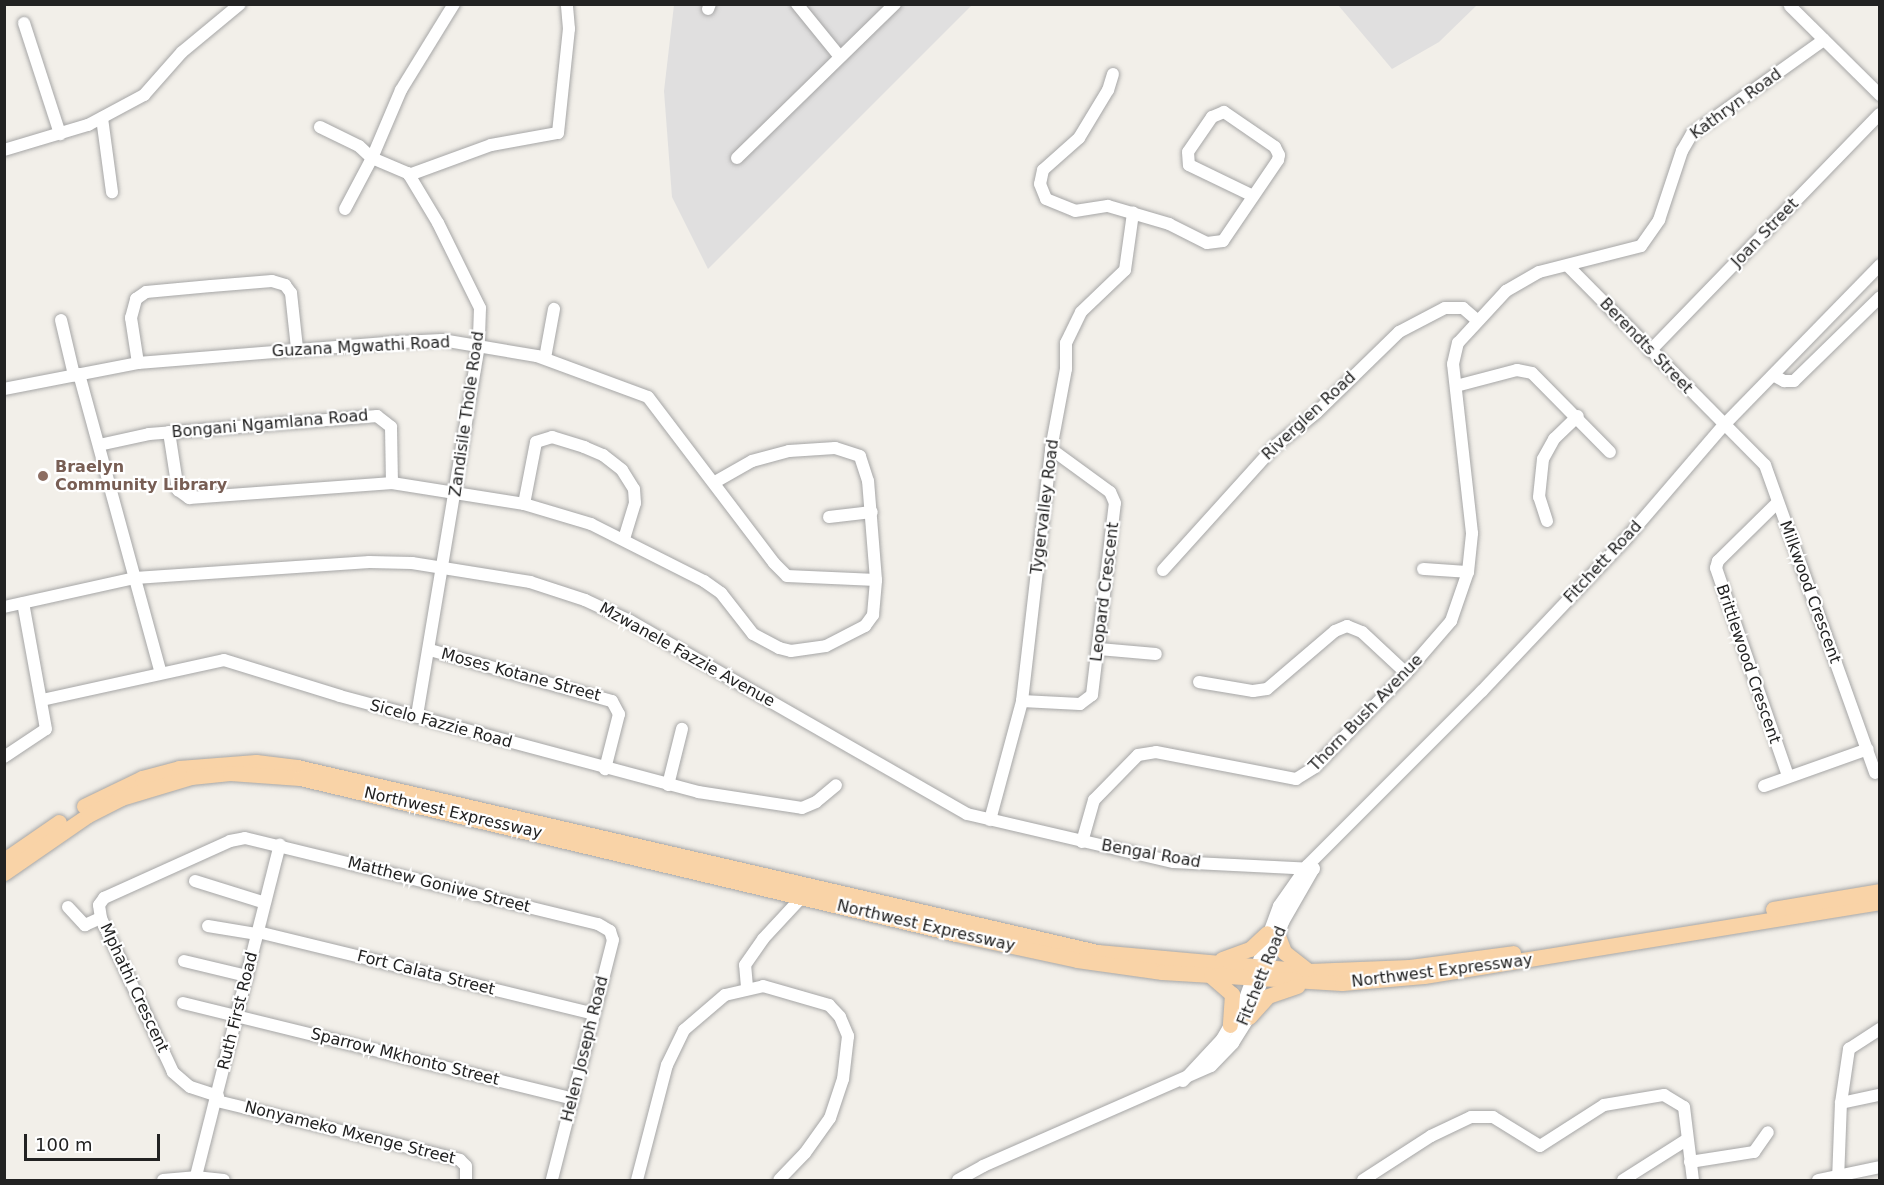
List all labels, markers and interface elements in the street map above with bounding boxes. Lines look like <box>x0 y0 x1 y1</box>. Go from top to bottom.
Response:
street label: Kathryn Road <box>1687 65 1785 143</box>
street label: Joan Street <box>1727 195 1803 271</box>
street label: Berendts Street <box>1596 294 1696 398</box>
street label: Zandisile Thole Road <box>446 330 488 498</box>
street label: Guzana Mgwathi Road <box>271 333 451 361</box>
street label: Riverglen Road <box>1258 368 1360 464</box>
street label: Bongani Ngamlana Road <box>171 406 369 442</box>
street label: Tygervalley Road <box>1027 438 1063 576</box>
place label: Braelyn Community Library <box>55 457 227 495</box>
marker: Braelyn Community Library <box>36 469 50 483</box>
street label: Fitchett Road <box>1560 517 1646 607</box>
street label: Milkwood Crescent <box>1775 518 1845 666</box>
street label: Leopard Crescent <box>1087 521 1123 663</box>
street label: Brittlewood Crescent <box>1712 582 1784 746</box>
street label: Mzwanele Fazzie Avenue <box>596 599 778 711</box>
street label: Moses Kotane Street <box>439 644 603 706</box>
street label: Thorn Bush Avenue <box>1305 650 1427 776</box>
street label: Sicelo Fazzie Road <box>368 696 514 752</box>
street label: Northwest Expressway <box>362 783 544 843</box>
street label: Bengal Road <box>1100 836 1202 872</box>
street label: Matthew Goniwe Street <box>346 853 532 917</box>
street label: Northwest Expressway <box>835 896 1017 956</box>
street label: Mphathi Crescent <box>96 920 172 1056</box>
street label: Fitchett Road <box>1233 924 1291 1028</box>
street label: Fort Calata Street <box>355 947 497 999</box>
street label: Ruth First Road <box>214 950 262 1072</box>
street label: Northwest Expressway <box>1350 950 1534 992</box>
street label: Helen Joseph Road <box>558 974 612 1124</box>
street label: Sparrow Mkhonto Street <box>309 1024 501 1090</box>
street label: Nonyameko Mxenge Street <box>243 1097 457 1169</box>
scale bar <box>27 1122 164 1160</box>
text: 100 m <box>35 1134 93 1155</box>

